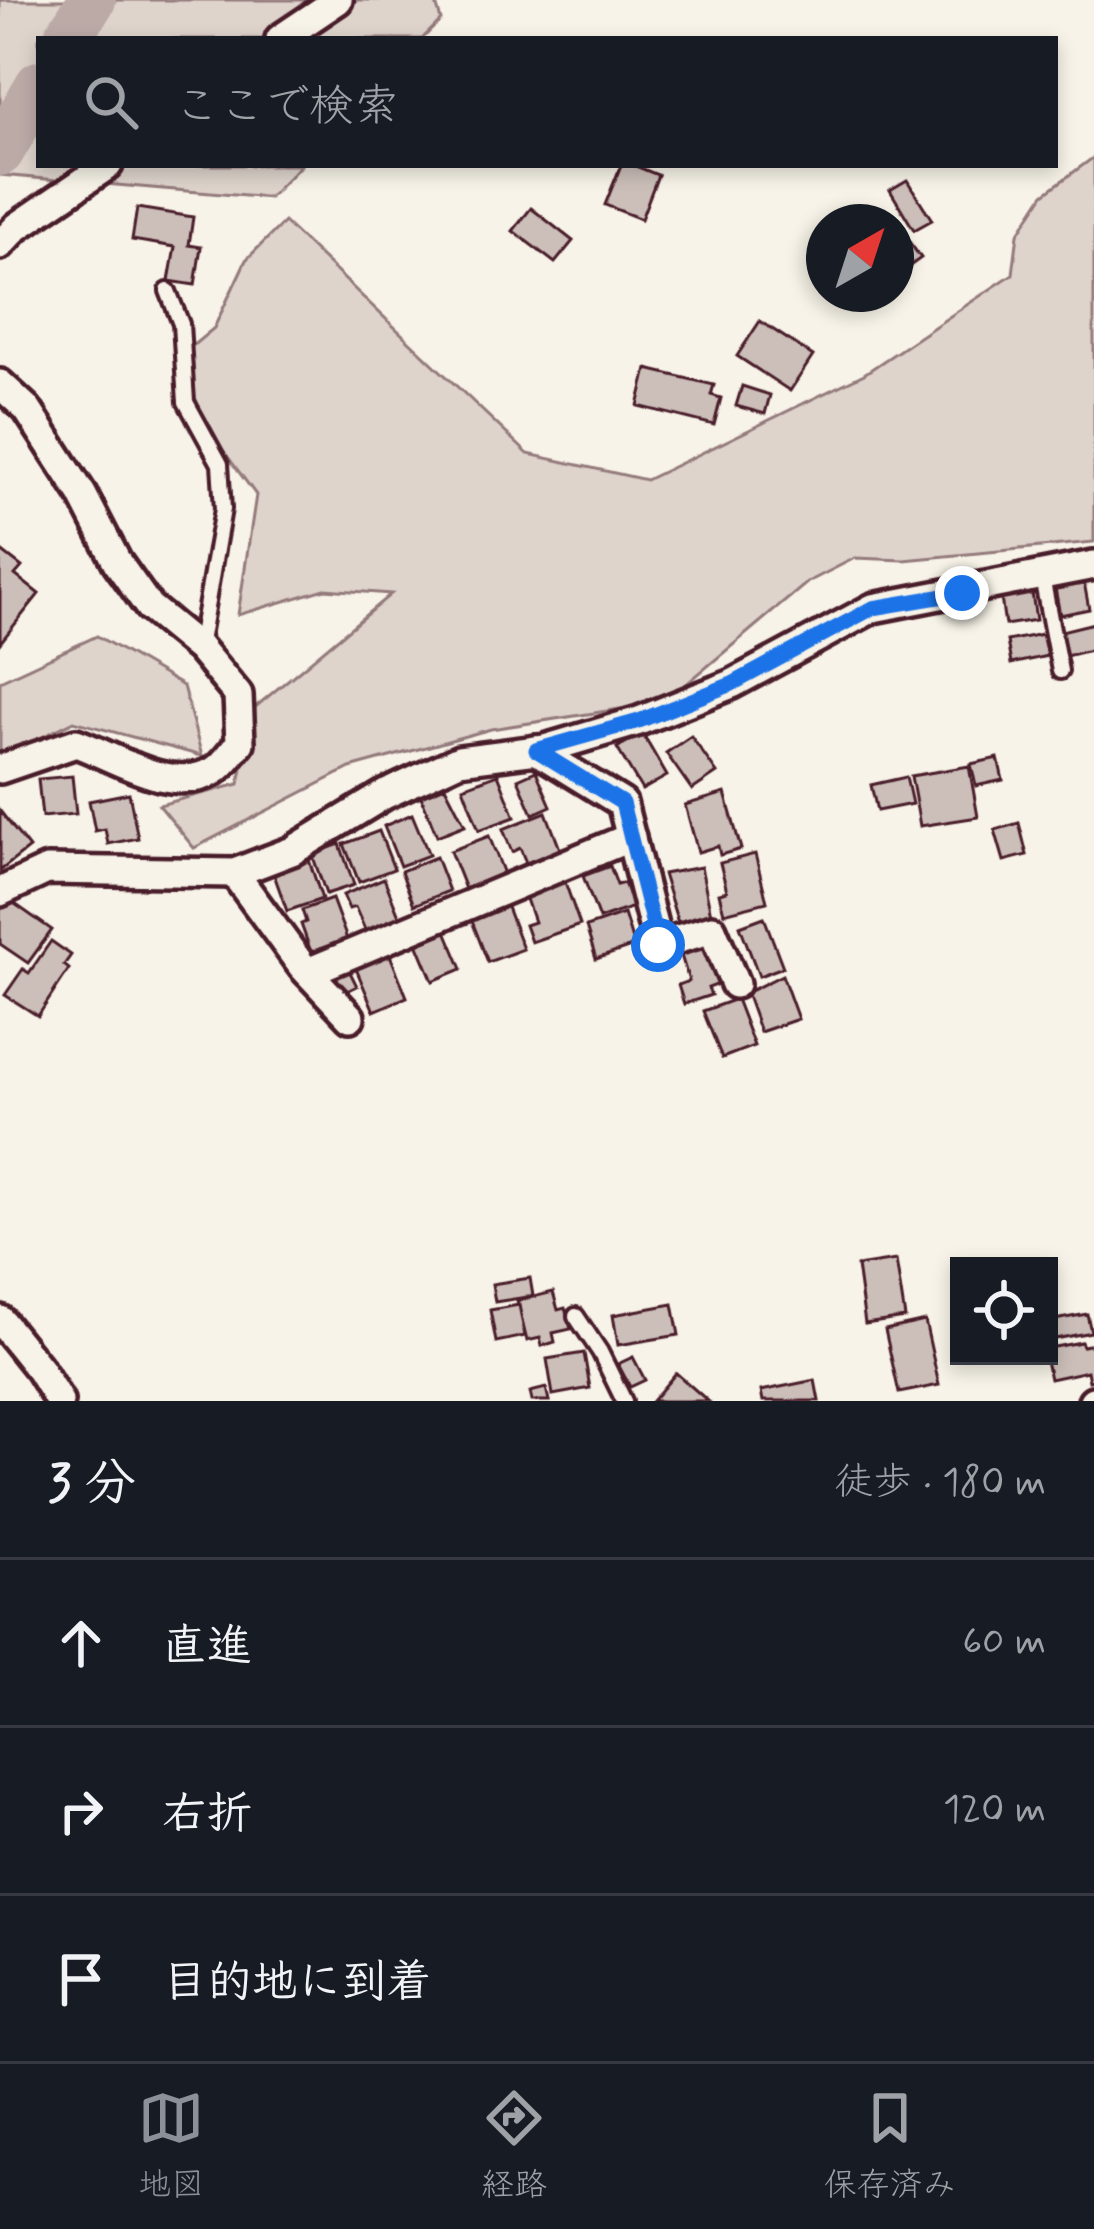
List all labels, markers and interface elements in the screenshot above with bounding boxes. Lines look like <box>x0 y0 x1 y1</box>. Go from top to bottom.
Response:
search box <box>36 36 1058 168</box>
icon: search <box>78 69 144 135</box>
text: ここで検索 <box>174 78 399 137</box>
north arrow <box>806 204 914 312</box>
route end <box>935 566 989 620</box>
route start <box>631 918 685 972</box>
map controls <box>950 1257 1058 1365</box>
button: locate <box>950 1257 1058 1365</box>
text: 3 分 <box>48 1452 136 1518</box>
text: 徒歩 · 180 m <box>834 1458 1046 1509</box>
icon: ahead <box>48 1610 114 1676</box>
text: 60 m <box>962 1617 1046 1668</box>
text: 直進 <box>162 1618 252 1677</box>
icon: right <box>48 1778 114 1844</box>
text: 120 m <box>943 1785 1046 1836</box>
text: 右折 <box>162 1786 252 1845</box>
icon: arrive <box>48 1946 114 2012</box>
text: 目的地に到着 <box>162 1954 432 2013</box>
tab: 地図 <box>138 2085 204 2208</box>
tab: 経路 <box>481 2085 547 2208</box>
tab: 保存済み <box>824 2085 956 2208</box>

